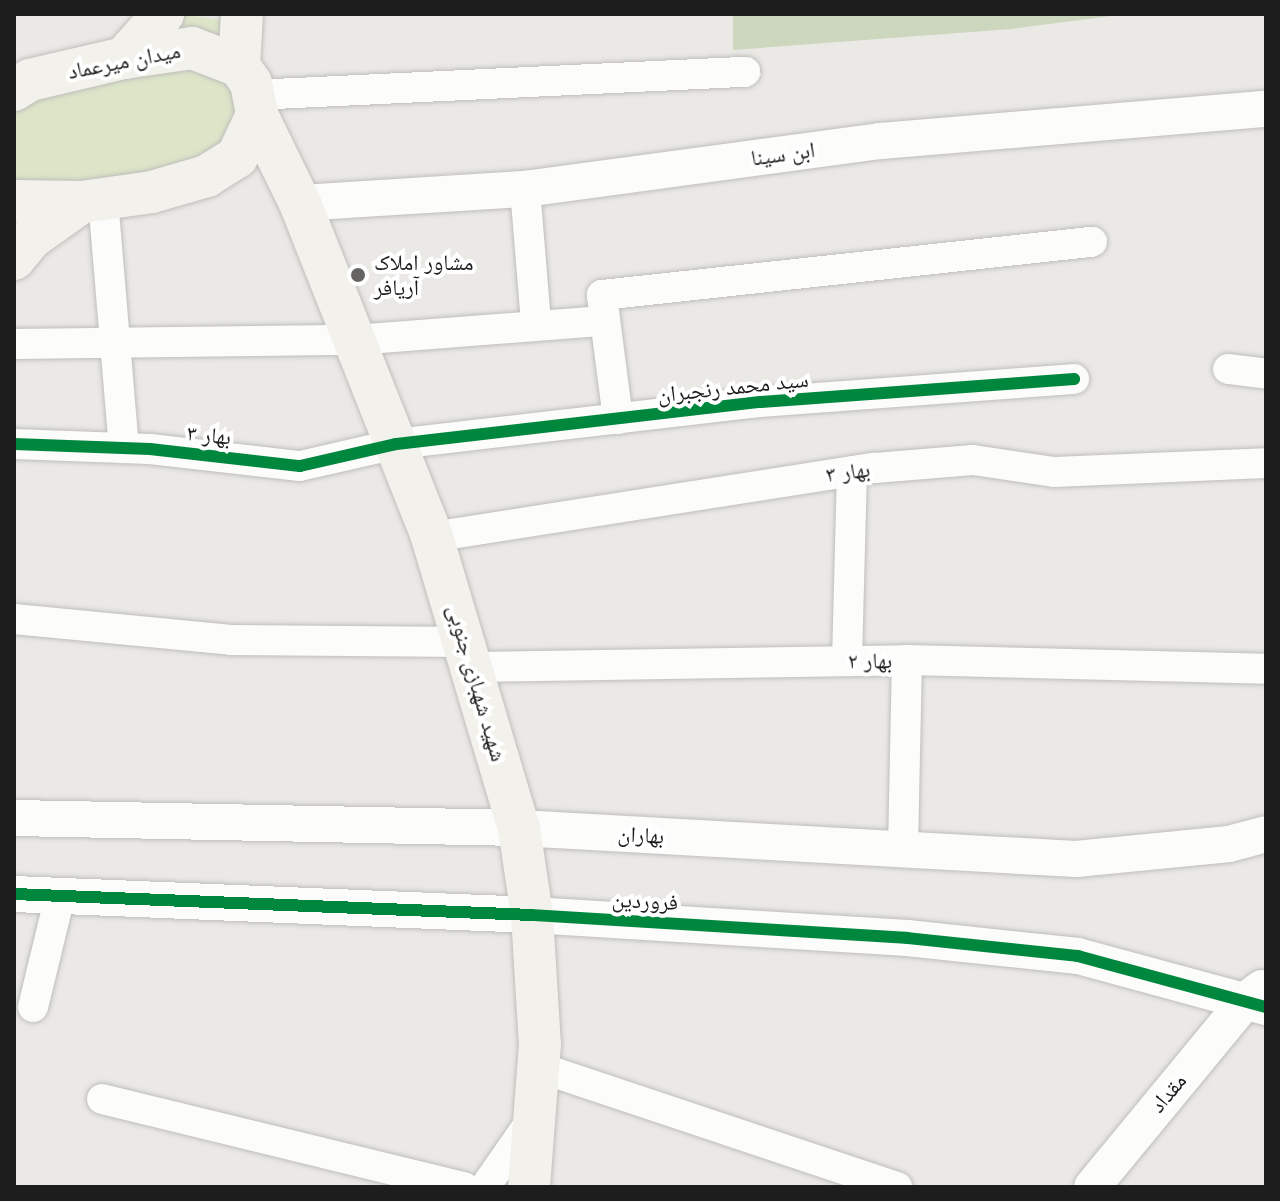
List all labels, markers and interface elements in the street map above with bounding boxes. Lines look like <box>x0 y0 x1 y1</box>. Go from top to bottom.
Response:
street label: میدان میرعماد <box>65 37 183 85</box>
street label: ابن سینا <box>749 136 817 172</box>
place label: مشاور املاک آریافر <box>374 249 474 300</box>
marker: مشاور املاک آریافر <box>349 266 367 284</box>
street label: سید محمد رنجبران <box>656 366 810 408</box>
street label: بهار ۳ <box>186 420 232 450</box>
street label: بهار ۳ <box>824 456 872 488</box>
street label: شهید شهبازی جنوبی <box>442 601 512 765</box>
street label: بهار ۲ <box>848 647 892 675</box>
street label: بهاران <box>617 821 665 849</box>
street label: فروردین <box>611 886 679 916</box>
street label: مقداد <box>1144 1068 1192 1118</box>

